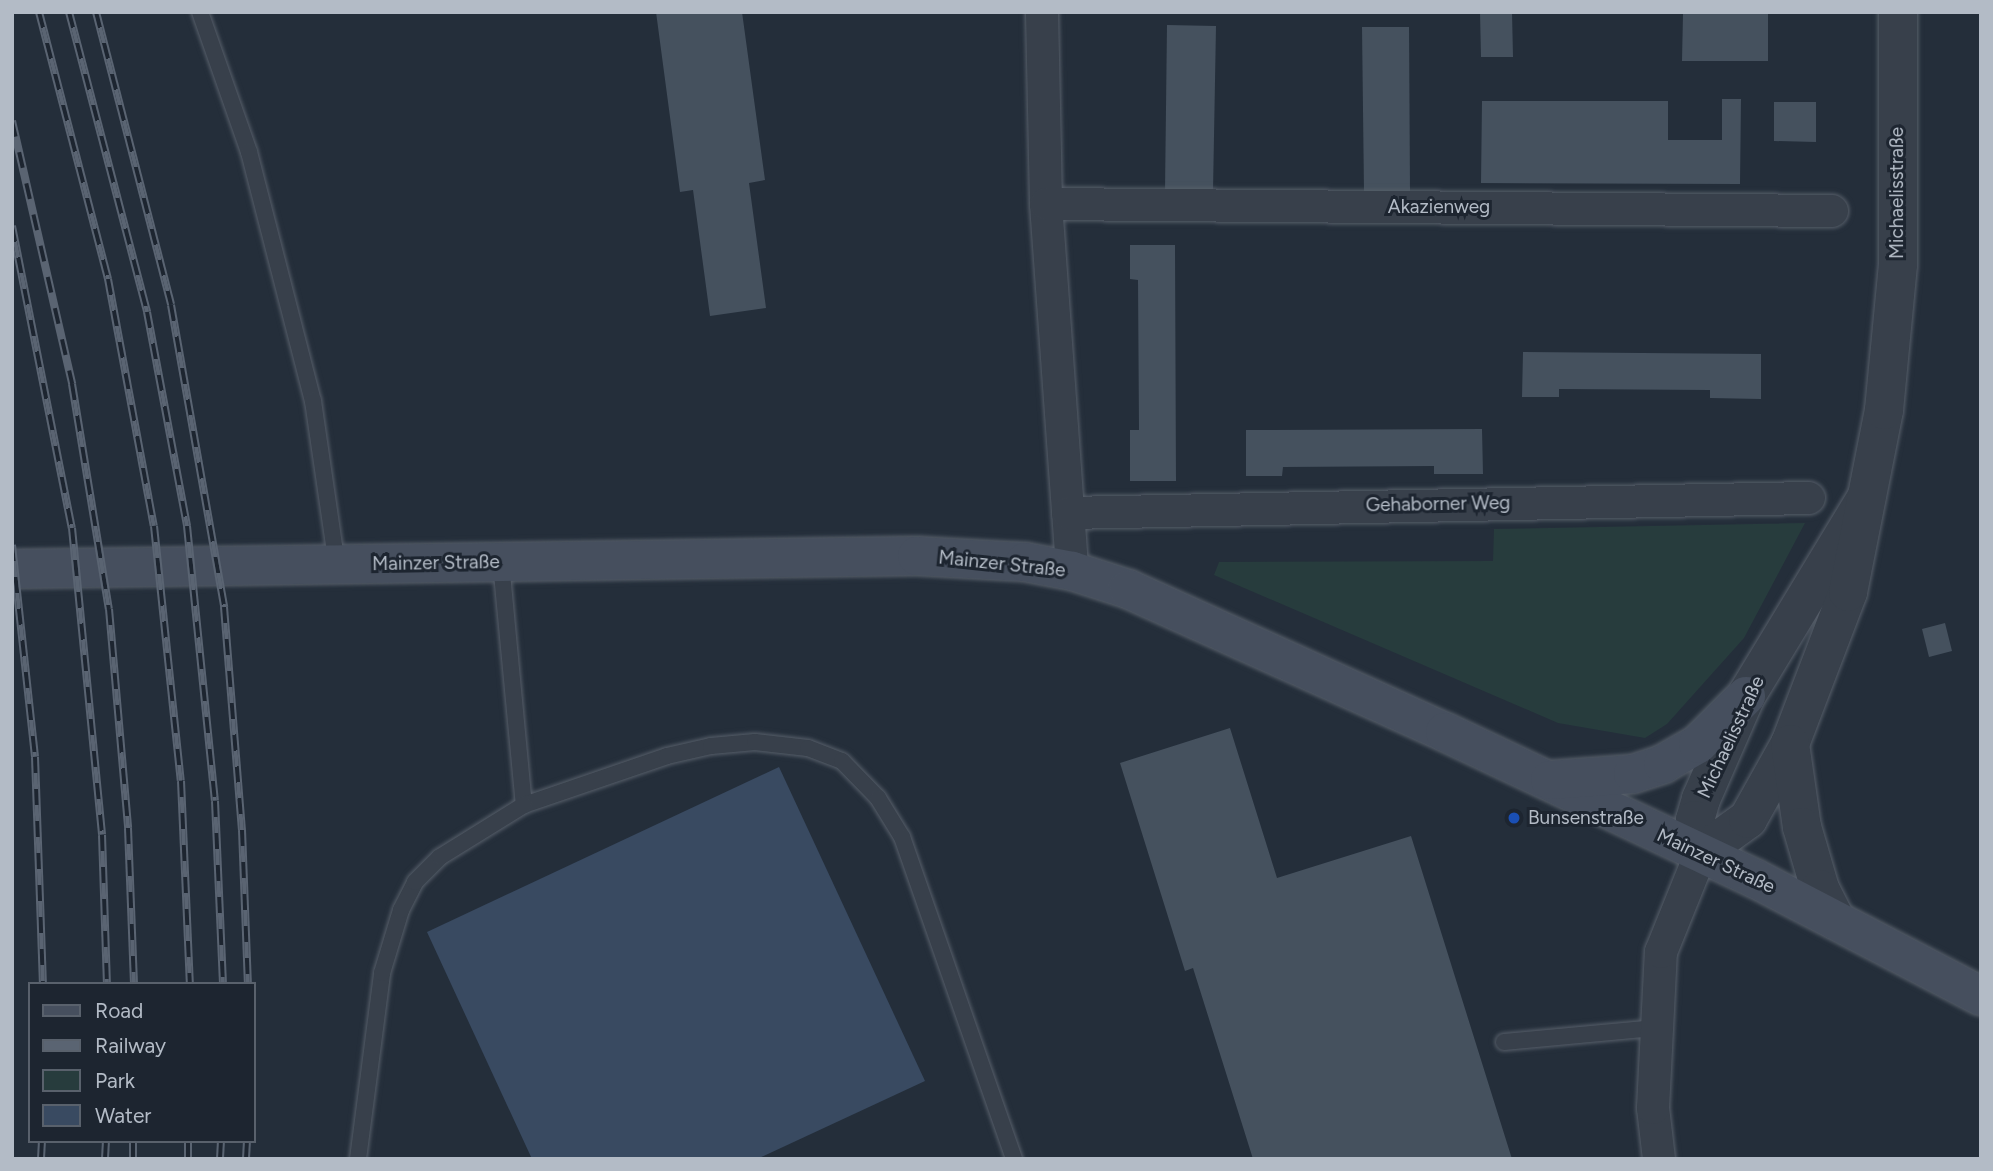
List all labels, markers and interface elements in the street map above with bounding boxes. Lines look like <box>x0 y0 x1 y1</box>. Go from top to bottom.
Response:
street label: Michaelisstraße <box>1886 127 1908 259</box>
street label: Akazienweg <box>1388 196 1490 218</box>
street label: Gehaborner Weg <box>1365 491 1511 517</box>
street label: Mainzer Straße <box>937 546 1067 582</box>
street label: Mainzer Straße <box>372 550 500 576</box>
street label: Michaelisstraße <box>1693 672 1769 802</box>
place label: Bunsenstraße <box>1528 807 1644 829</box>
marker: Bunsenstraße <box>1506 810 1522 826</box>
street label: Mainzer Straße <box>1653 824 1779 898</box>
legend <box>28 982 256 1143</box>
text: Road <box>95 998 143 1023</box>
text: Railway <box>95 1033 166 1058</box>
text: Park <box>95 1068 135 1093</box>
text: Water <box>95 1103 151 1128</box>

